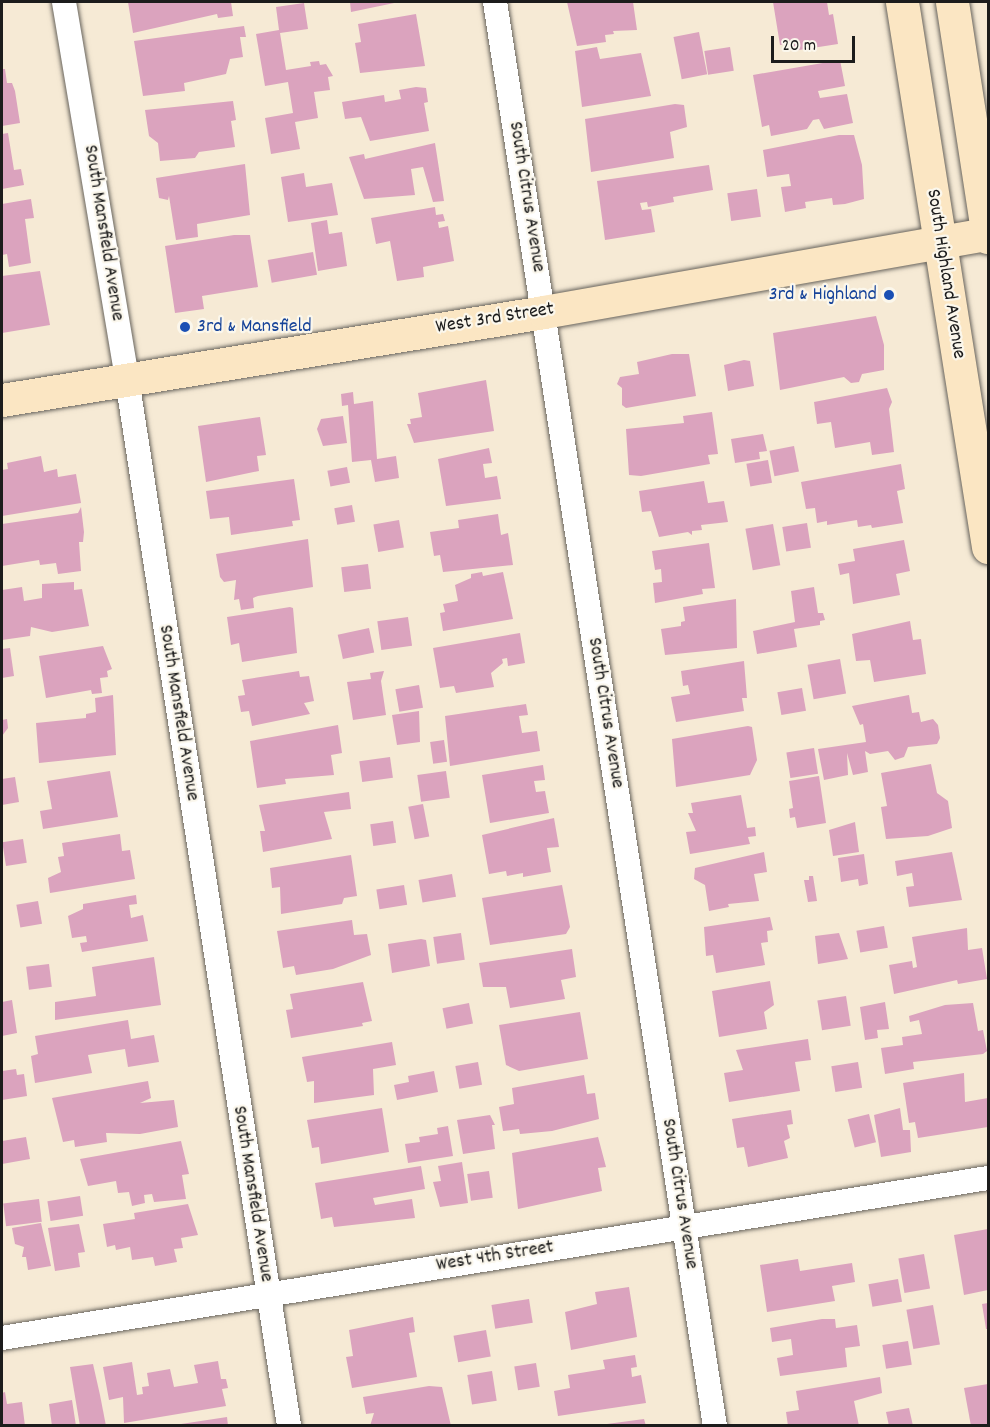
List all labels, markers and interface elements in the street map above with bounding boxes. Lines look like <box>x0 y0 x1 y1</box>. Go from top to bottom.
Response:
scale bar <box>774 24 858 62</box>
text: 20 m <box>782 34 816 59</box>
street label: South Citrus Avenue <box>502 120 550 274</box>
street label: South Mansfield Avenue <box>77 143 129 323</box>
street label: South Highland Avenue <box>920 188 970 360</box>
place label: 3rd & Highland <box>769 283 877 307</box>
marker: 3rd & Highland <box>882 288 896 302</box>
street label: West 3rd Street <box>434 298 556 340</box>
place label: 3rd & Mansfield <box>197 315 312 339</box>
marker: 3rd & Mansfield <box>178 320 192 334</box>
street label: South Mansfield Avenue <box>152 623 204 803</box>
street label: South Citrus Avenue <box>581 636 629 790</box>
street label: South Mansfield Avenue <box>226 1104 278 1284</box>
street label: South Citrus Avenue <box>655 1117 703 1271</box>
street label: West 4th Street <box>435 1236 555 1278</box>

